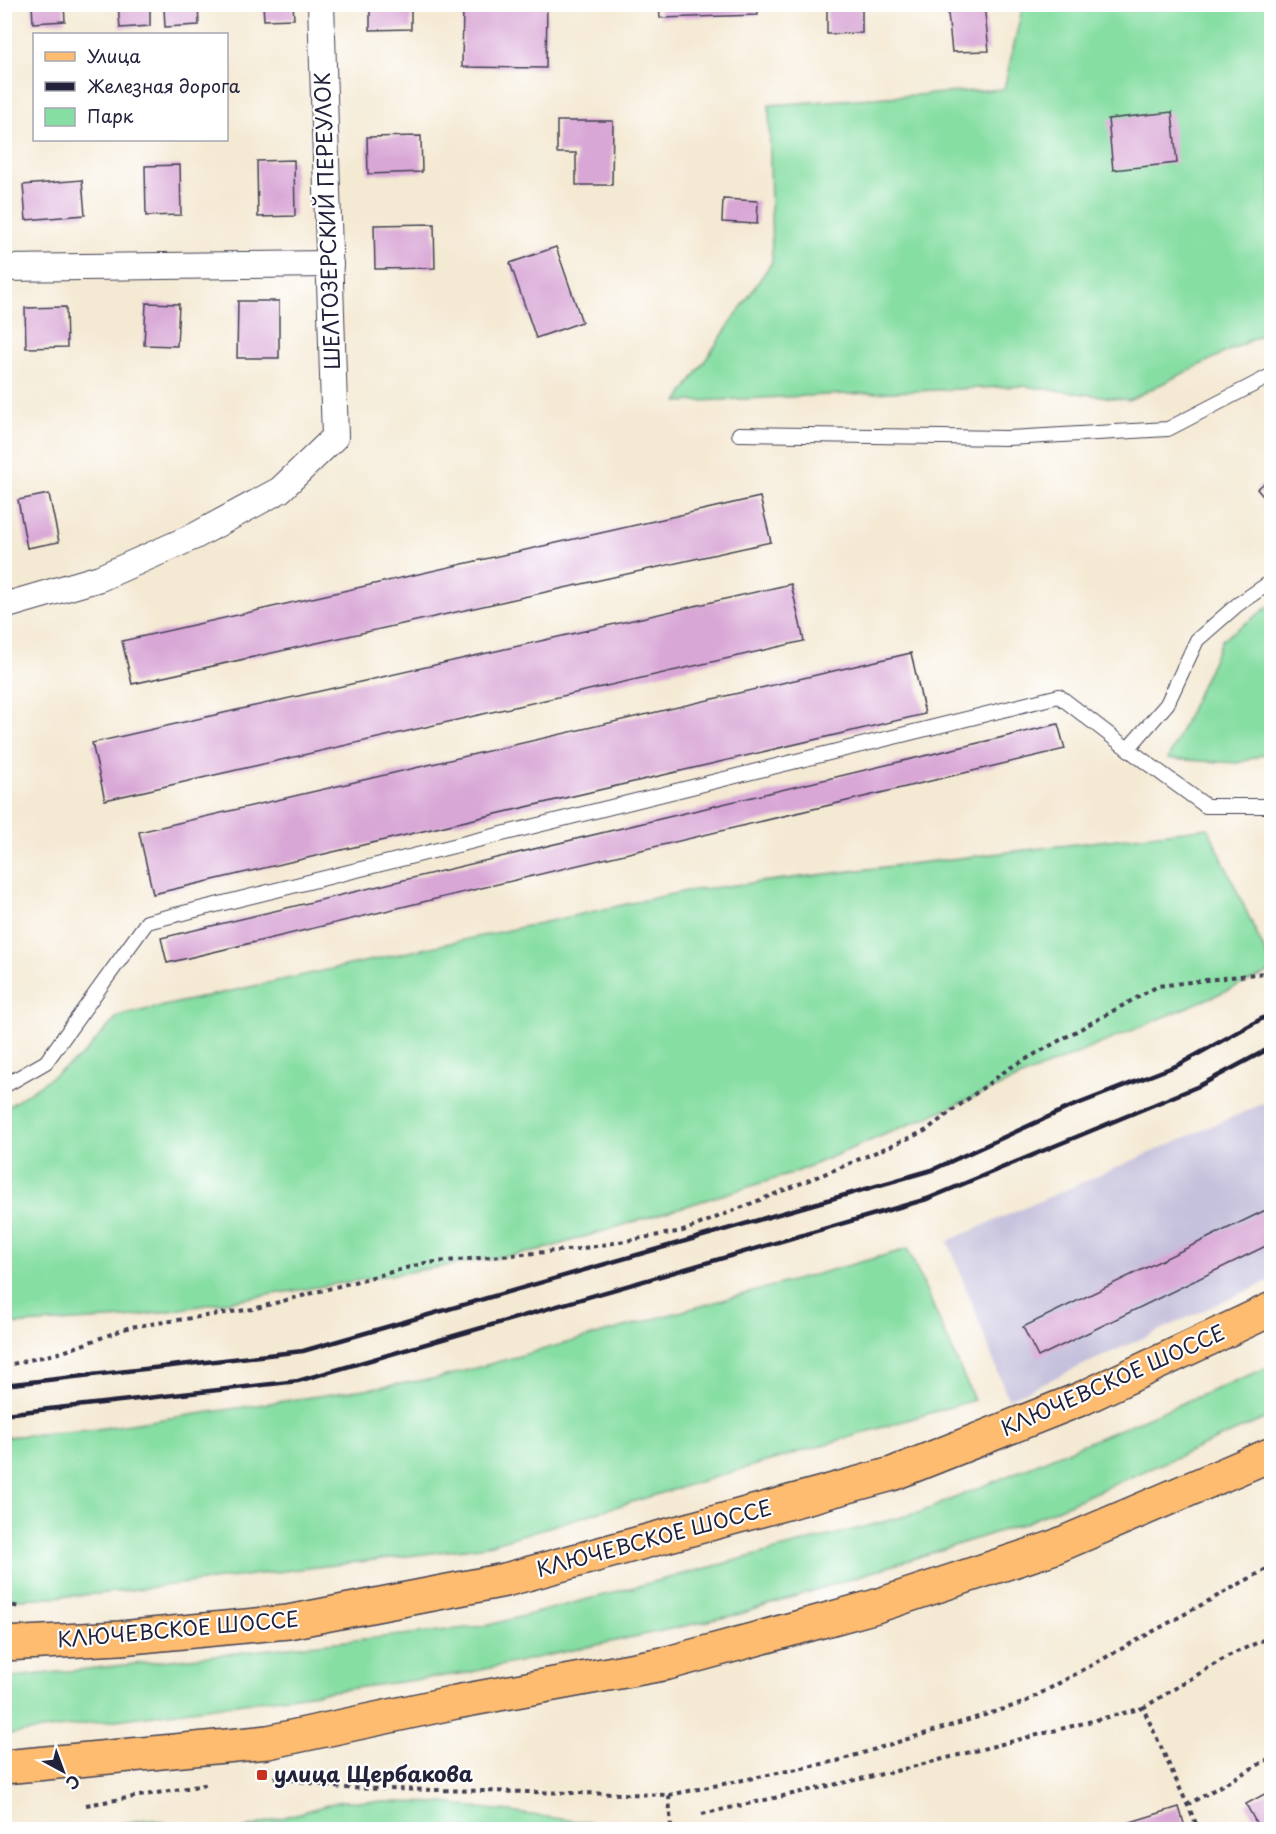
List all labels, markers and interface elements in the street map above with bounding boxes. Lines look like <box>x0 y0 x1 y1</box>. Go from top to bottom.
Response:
legend <box>33 33 228 141</box>
text: Улица <box>87 42 141 69</box>
text: Железная дорога <box>87 72 241 99</box>
street label: ШЕЛТОЗЕРСКИЙ ПЕРЕУЛОК <box>305 72 347 370</box>
text: Парк <box>87 102 134 129</box>
street label: КЛЮЧЕВСКОЕ ШОССЕ <box>995 1315 1229 1443</box>
street label: КЛЮЧЕВСКОЕ ШОССЕ <box>532 1490 775 1584</box>
street label: КЛЮЧЕВСКОЕ ШОССЕ <box>56 1601 300 1655</box>
north arrow <box>33 1741 93 1801</box>
place label: улица Щербакова <box>274 1757 473 1789</box>
marker: улица Щербакова <box>255 1768 269 1782</box>
text: С <box>61 1770 86 1796</box>

